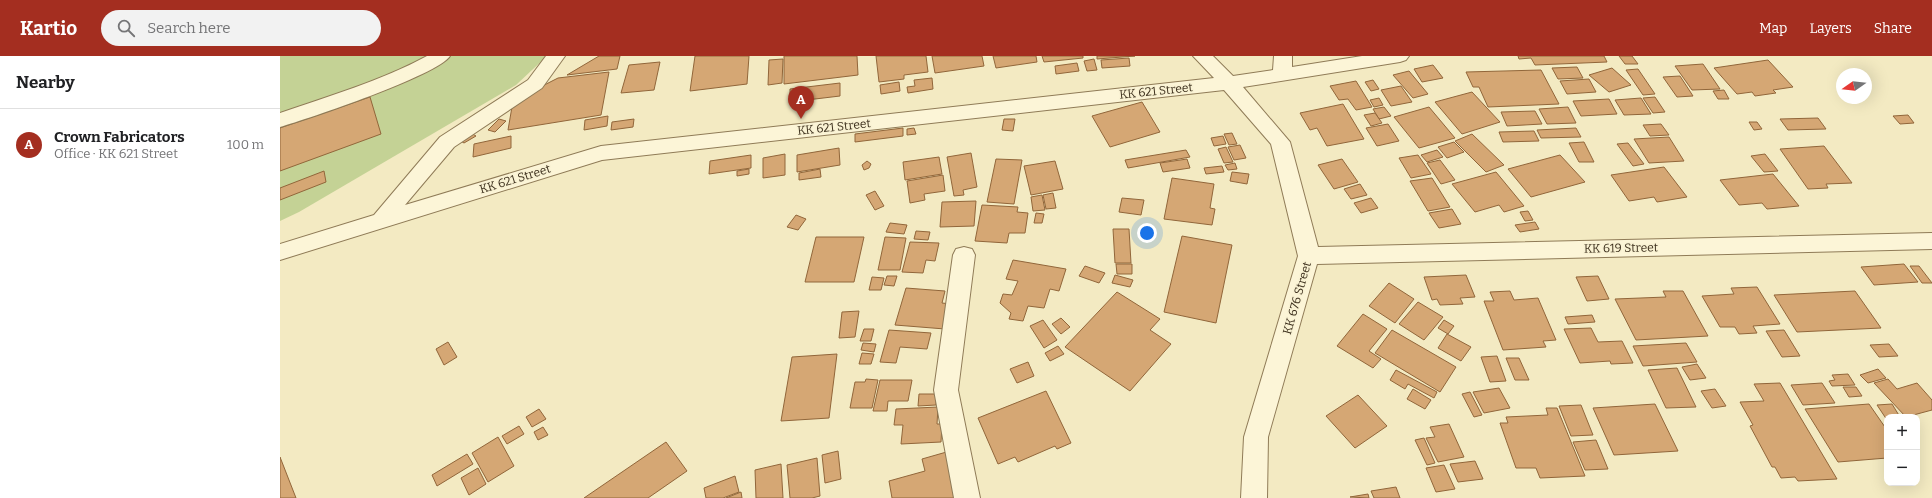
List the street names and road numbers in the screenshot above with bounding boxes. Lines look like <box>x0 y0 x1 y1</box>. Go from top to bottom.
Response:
street label: KK 621 Street <box>1119 80 1194 102</box>
street label: KK 621 Street <box>797 116 872 138</box>
street label: KK 621 Street <box>478 161 553 196</box>
street label: KK 619 Street <box>1584 240 1659 256</box>
street label: KK 676 Street <box>1280 259 1314 336</box>

